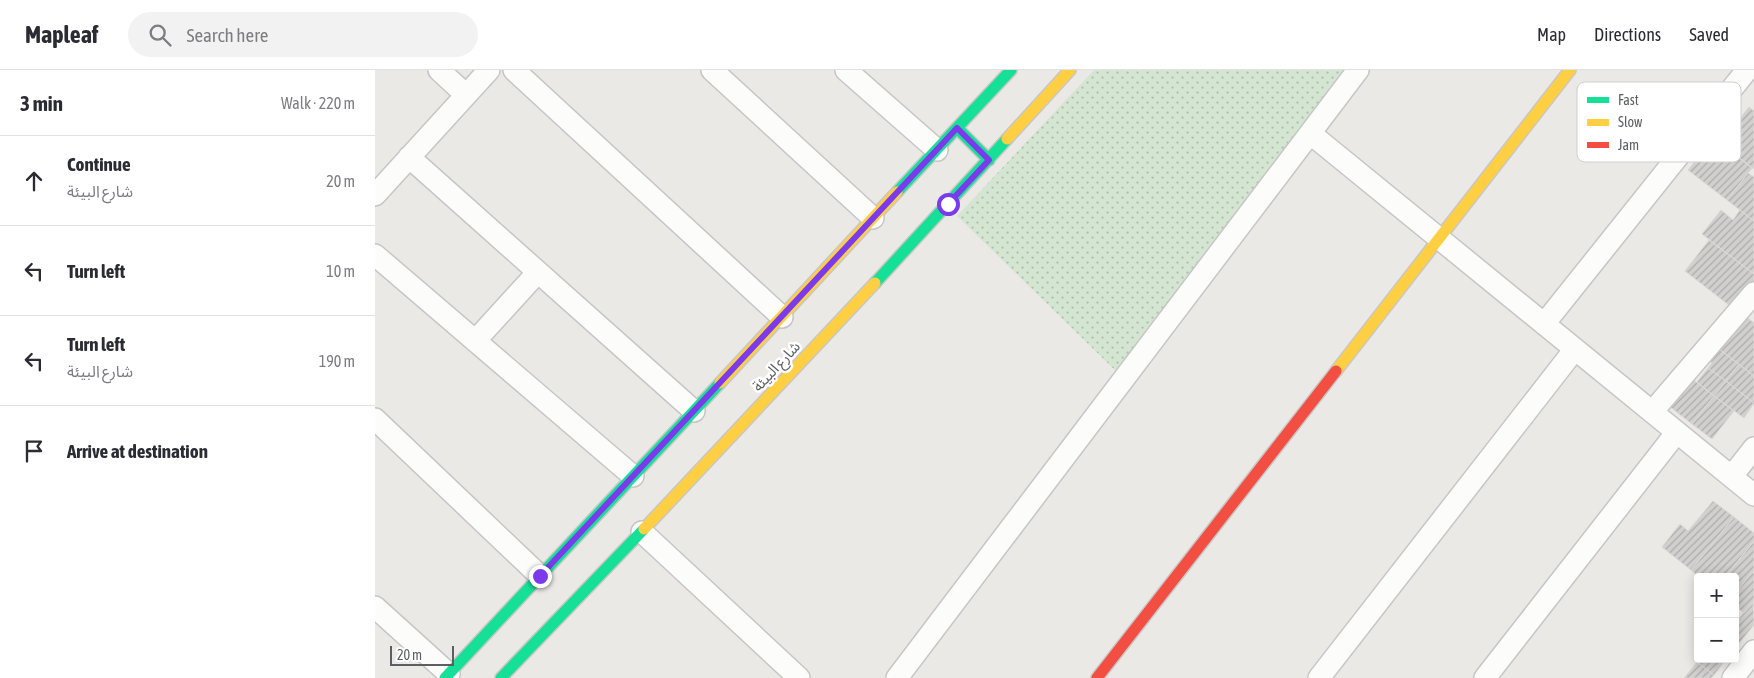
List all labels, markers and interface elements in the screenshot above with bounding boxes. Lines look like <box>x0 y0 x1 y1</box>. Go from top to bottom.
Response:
search box <box>128 12 478 57</box>
text: Mapleaf <box>25 21 98 48</box>
icon: search <box>146 21 174 49</box>
text: Search here <box>186 24 268 46</box>
text: Map <box>1537 24 1566 45</box>
text: Directions <box>1594 24 1661 45</box>
text: Saved <box>1689 24 1729 45</box>
legend <box>1577 82 1741 162</box>
text: 3 min <box>20 91 63 115</box>
text: Fast <box>1618 92 1639 108</box>
text: Walk · 220 m <box>281 94 355 112</box>
text: Slow <box>1618 114 1643 130</box>
text: Jam <box>1618 137 1639 153</box>
text: Continue <box>67 153 131 175</box>
icon: ahead <box>20 167 48 195</box>
text: 20 m <box>326 172 355 190</box>
text: شارع البيئة <box>67 182 133 200</box>
route start <box>937 193 960 216</box>
icon: left <box>20 257 48 285</box>
text: Turn left <box>67 260 125 282</box>
text: 10 m <box>326 262 355 280</box>
text: Turn left <box>67 333 125 355</box>
street label: شارع البيئة <box>749 337 806 397</box>
icon: left <box>20 347 48 375</box>
text: 190 m <box>319 352 355 370</box>
text: شارع البيئة <box>67 362 133 380</box>
icon: arrive <box>20 437 48 465</box>
text: Arrive at destination <box>67 440 208 462</box>
route end <box>529 565 552 588</box>
map controls <box>1694 573 1739 663</box>
button: + <box>1694 573 1739 618</box>
button: − <box>1694 618 1739 663</box>
scale bar <box>390 643 454 666</box>
text: 20 m <box>397 647 422 663</box>

